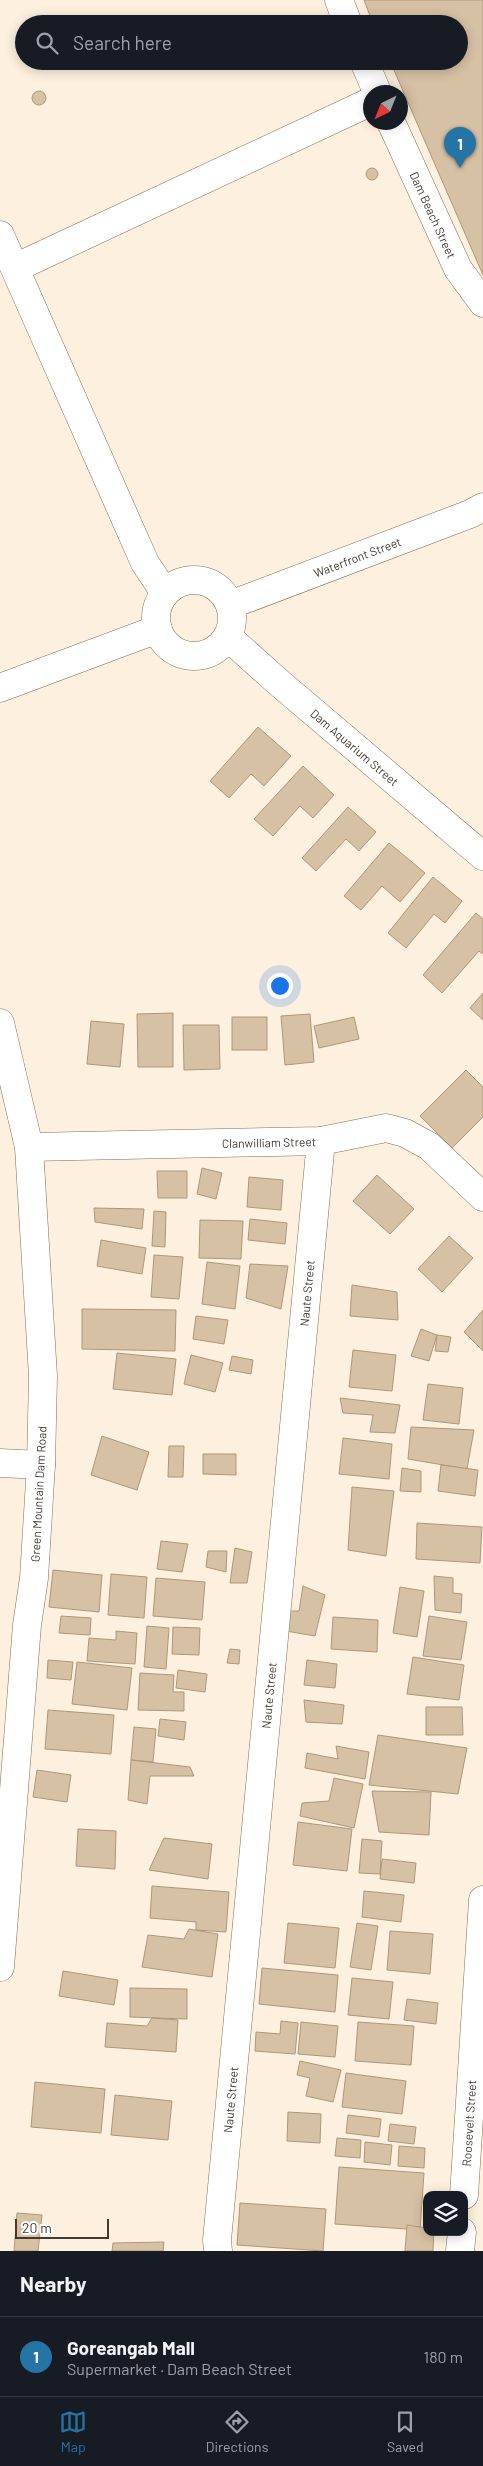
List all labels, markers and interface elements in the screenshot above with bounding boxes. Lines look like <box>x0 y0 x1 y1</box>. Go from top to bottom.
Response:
search box <box>15 15 468 70</box>
icon: search <box>33 29 61 57</box>
text: Search here <box>73 31 172 54</box>
north arrow <box>363 85 408 130</box>
pin: 1 <box>444 127 476 168</box>
street label: Dam Beach Street <box>407 169 459 260</box>
street label: Waterfront Street <box>311 534 403 580</box>
street label: Dam Aquarium Street <box>308 706 402 788</box>
your location <box>267 973 293 999</box>
street label: Clanwilliam Street <box>222 1134 316 1150</box>
street label: Naute Street <box>296 1260 317 1327</box>
street label: Green Mountain Dam Road <box>27 1426 49 1562</box>
street label: Naute Street <box>258 1662 279 1729</box>
street label: Naute Street <box>220 2066 240 2133</box>
street label: Roosevelt Street <box>459 2079 478 2167</box>
map controls <box>423 2191 468 2236</box>
button: layers <box>423 2191 468 2236</box>
scale bar <box>15 2216 109 2239</box>
text: 20 m <box>22 2219 52 2236</box>
text: Nearby <box>20 2271 86 2296</box>
text: Goreangab Mall <box>67 2336 195 2359</box>
text: 1 <box>33 2347 39 2366</box>
text: 180 m <box>424 2347 463 2366</box>
text: Supermarket · Dam Beach Street <box>67 2359 292 2378</box>
tab: Map <box>59 2408 87 2455</box>
tab: Directions <box>206 2408 268 2455</box>
tab: Saved <box>387 2408 424 2455</box>

